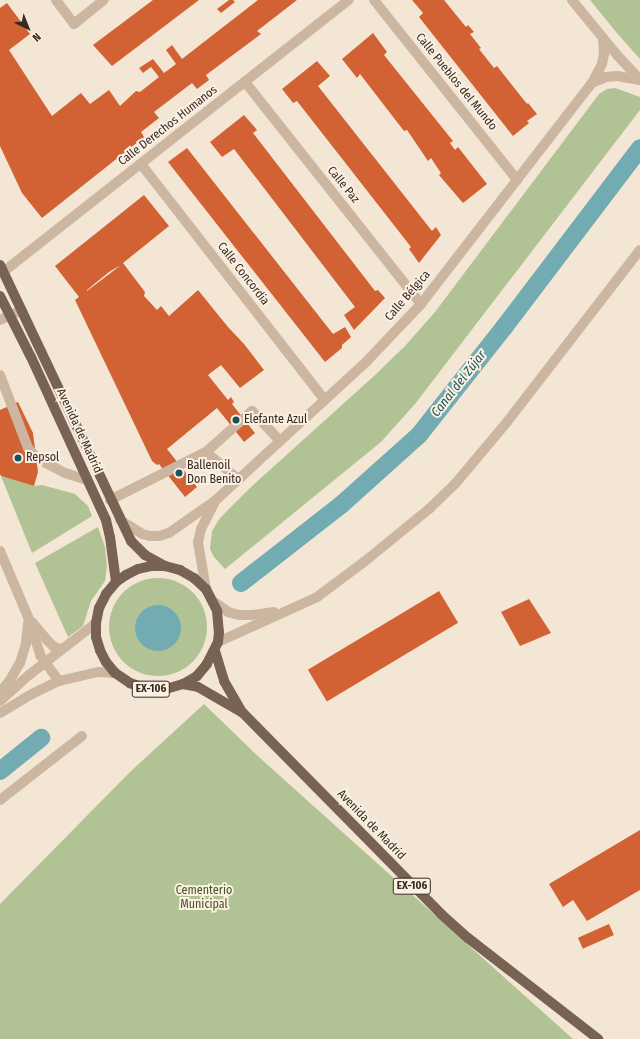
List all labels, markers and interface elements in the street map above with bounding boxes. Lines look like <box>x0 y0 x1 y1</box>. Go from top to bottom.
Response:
north arrow <box>8 8 48 48</box>
text: N <box>30 30 43 44</box>
street label: Calle Pueblos del Mundo <box>412 30 500 134</box>
street label: Calle Derechos Humanos <box>116 83 220 169</box>
street label: Calle Paz <box>324 164 362 206</box>
street label: Calle Concordia <box>214 240 272 308</box>
street label: Calle Bélgica <box>382 268 434 324</box>
water label: Canal del Zújar <box>428 348 490 420</box>
street label: Avenida de Madrid <box>53 386 105 476</box>
place label: Elefante Azul <box>244 413 307 427</box>
marker: Elefante Azul <box>231 415 241 425</box>
place label: Repsol <box>26 451 59 465</box>
marker: Repsol <box>13 453 23 463</box>
place label: Ballenoil Don Benito <box>187 459 241 487</box>
marker: Ballenoil Don Benito <box>174 468 184 478</box>
road number: EX-106 <box>131 680 171 698</box>
street label: Avenida de Madrid <box>334 787 408 863</box>
road number: EX-106 <box>392 877 432 895</box>
park label: Cementerio Municipal <box>176 884 232 912</box>

